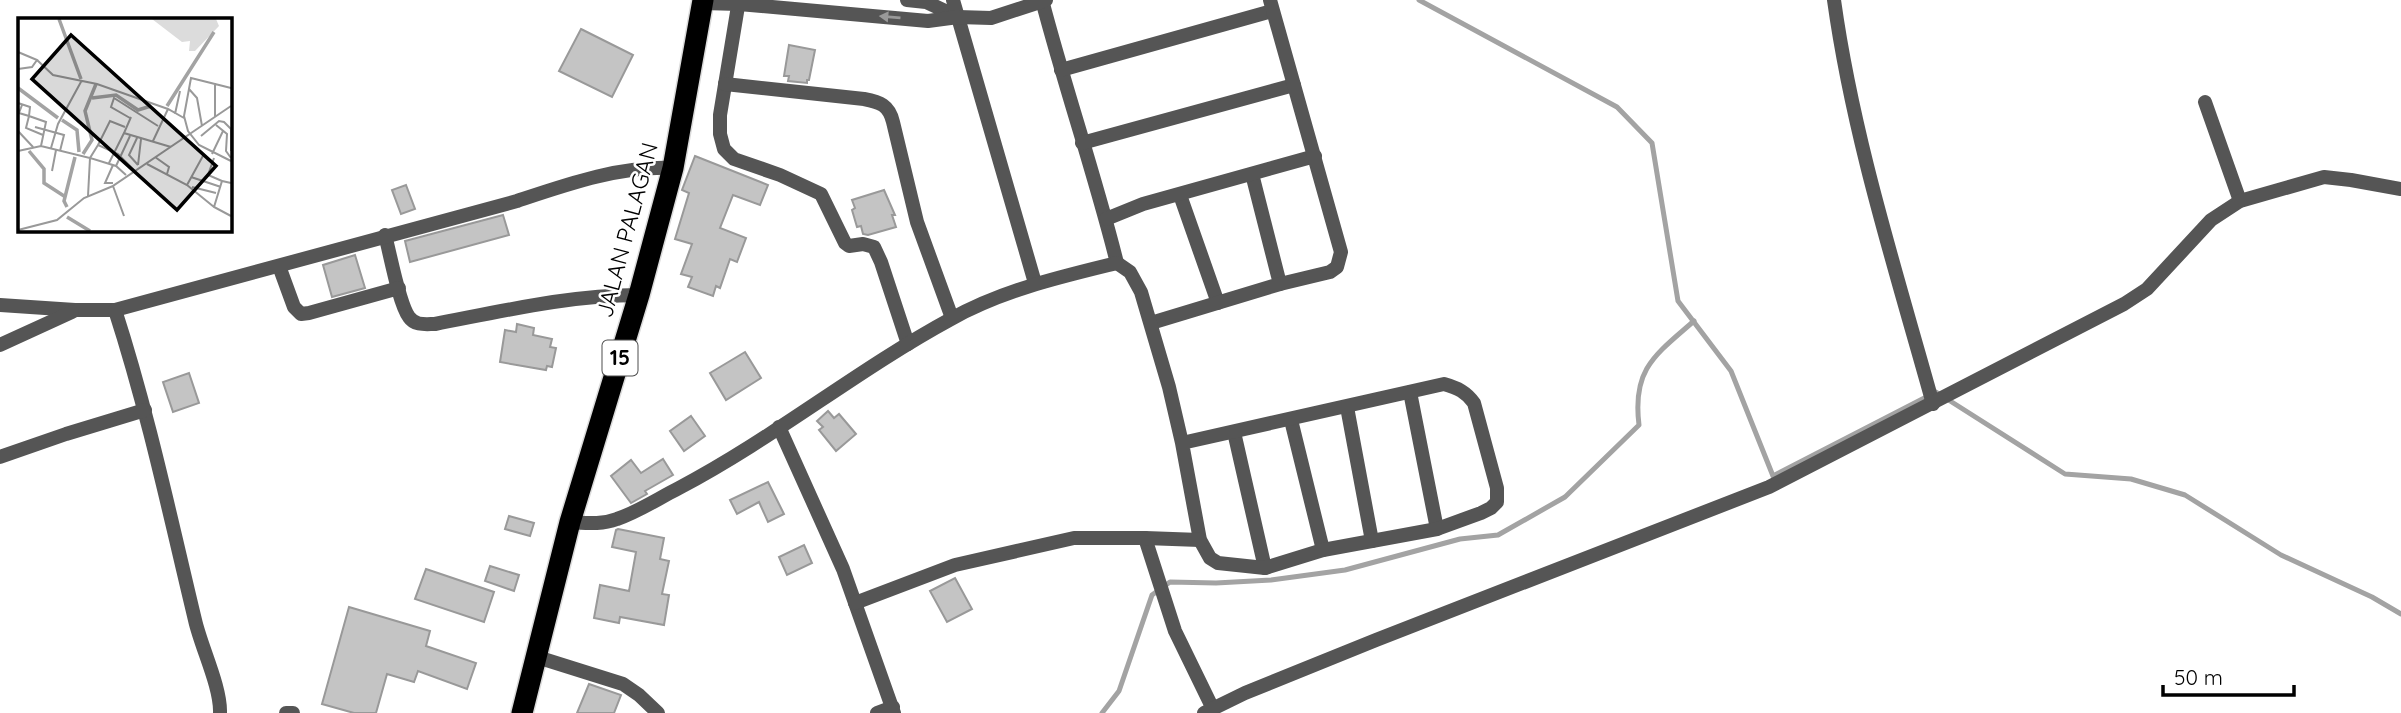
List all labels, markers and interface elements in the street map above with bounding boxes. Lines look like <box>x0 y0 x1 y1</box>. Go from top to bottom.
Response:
one-way arrow <box>879 12 901 23</box>
inset map <box>18 18 231 231</box>
street label: JALAN PALAGAN <box>589 139 664 321</box>
road number: 15 <box>602 340 638 376</box>
scale bar <box>2163 654 2294 698</box>
text: 50 m <box>2174 664 2223 690</box>

